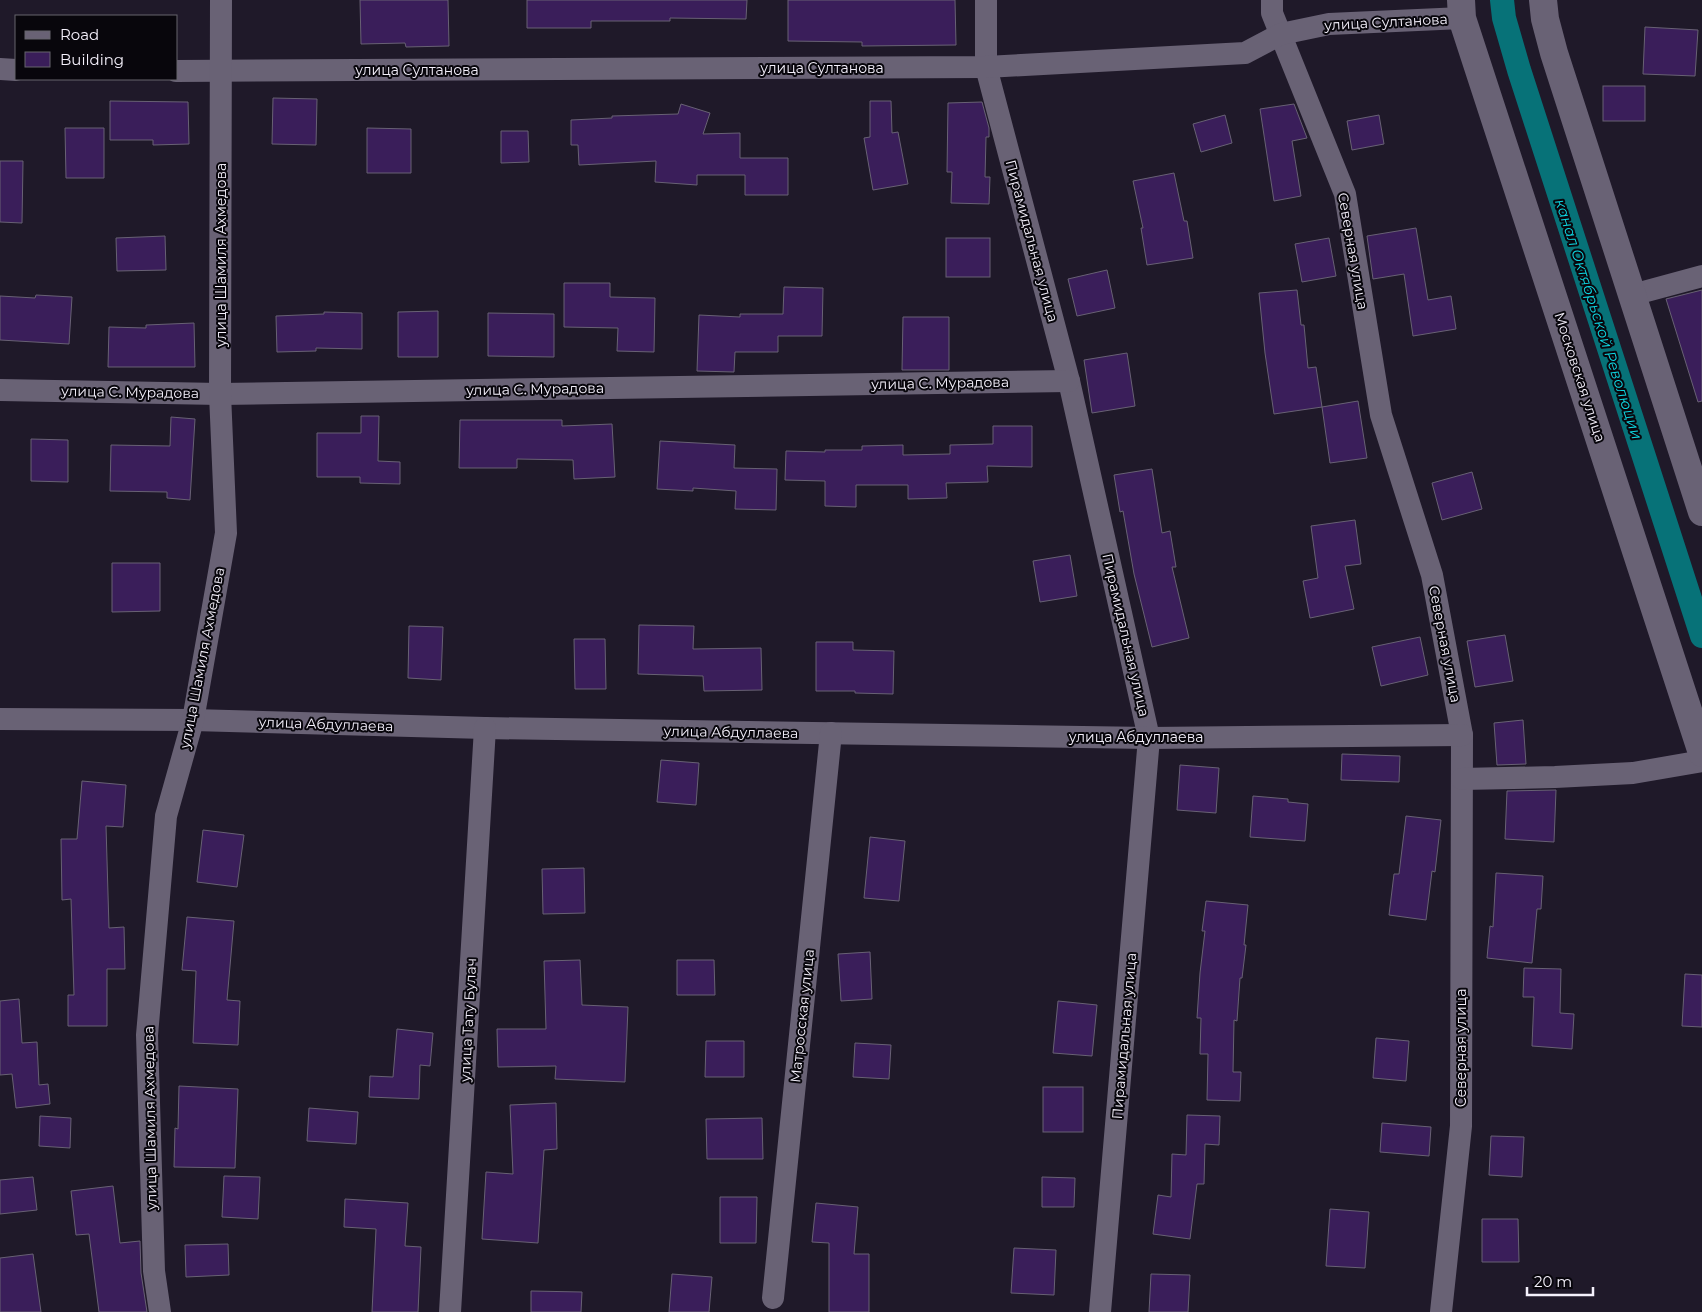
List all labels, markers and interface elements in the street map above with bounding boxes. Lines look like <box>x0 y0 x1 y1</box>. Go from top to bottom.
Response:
street label: улица Султанова <box>1323 10 1448 34</box>
legend <box>15 15 178 80</box>
text: Road <box>60 25 99 44</box>
text: Building <box>60 50 124 69</box>
street label: улица Султанова <box>759 59 884 77</box>
street label: улица Султанова <box>354 61 479 79</box>
street label: Пирамидальная улица <box>1002 158 1062 324</box>
street label: улица Шамиля Ахмедова <box>212 163 230 348</box>
street label: Северная улица <box>1334 191 1372 311</box>
water label: канал Октябрьской Революции <box>1551 196 1647 442</box>
street label: Московская улица <box>1551 310 1609 444</box>
street label: улица С. Мурадова <box>870 373 1009 393</box>
street label: улица С. Мурадова <box>465 379 604 399</box>
street label: улица С. Мурадова <box>60 382 199 402</box>
street label: Пирамидальная улица <box>1098 552 1154 718</box>
street label: улица Шамиля Ахмедова <box>175 566 228 751</box>
street label: Северная улица <box>1425 584 1465 704</box>
street label: улица Абдуллаева <box>257 713 394 735</box>
street label: улица Абдуллаева <box>663 722 798 742</box>
street label: улица Абдуллаева <box>1068 728 1203 746</box>
street label: Матросская улица <box>786 948 818 1084</box>
street label: Пирамидальная улица <box>1108 952 1140 1120</box>
street label: улица Тату Булач <box>456 957 480 1084</box>
street label: Северная улица <box>1452 989 1470 1107</box>
street label: улица Шамиля Ахмедова <box>139 1026 161 1211</box>
scale bar <box>1527 1264 1593 1296</box>
text: 20 m <box>1534 1272 1572 1291</box>

